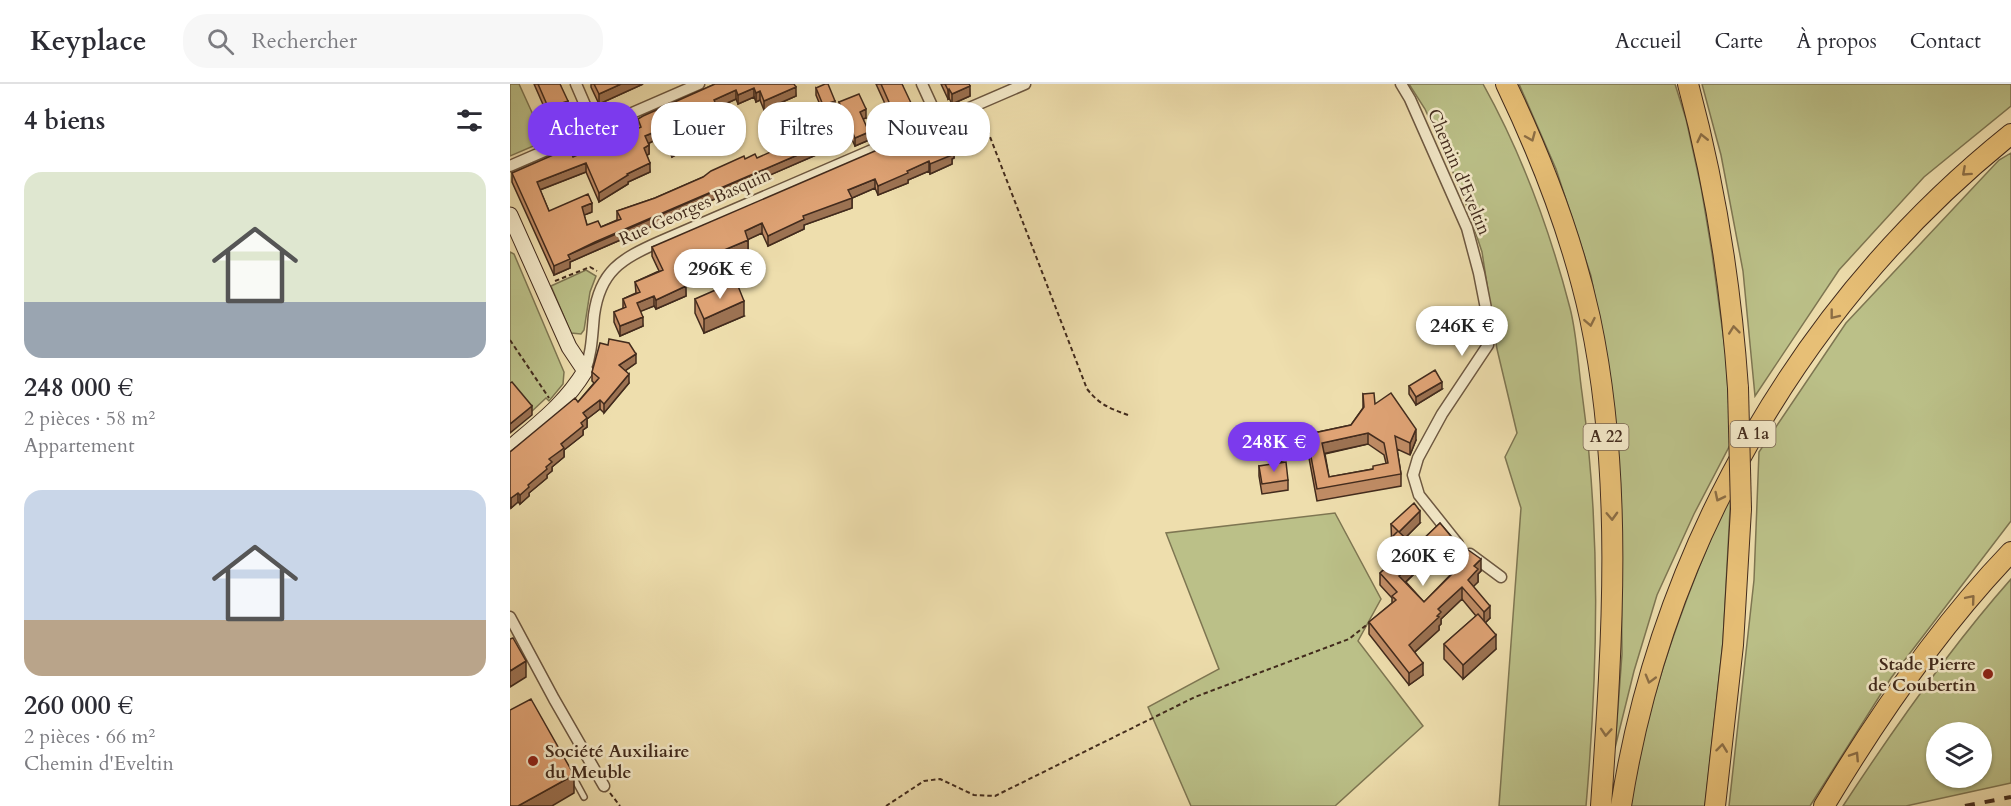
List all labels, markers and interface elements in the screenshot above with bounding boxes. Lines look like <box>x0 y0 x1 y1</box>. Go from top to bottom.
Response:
search box <box>183 14 603 68</box>
text: Keyplace <box>30 22 147 60</box>
icon: search <box>204 25 237 58</box>
text: Rechercher <box>252 26 357 56</box>
text: Accueil <box>1615 27 1681 56</box>
text: Carte <box>1714 27 1763 56</box>
text: À propos <box>1796 27 1877 56</box>
text: Contact <box>1910 27 1981 56</box>
chip: Acheter <box>528 102 639 156</box>
chip: Louer <box>651 102 746 156</box>
chip: Filtres <box>758 102 854 156</box>
chip: Nouveau <box>866 102 990 156</box>
text: 4 biens <box>24 103 105 138</box>
icon: filters <box>453 104 486 137</box>
street label: Chemin d'Eveltin <box>1421 105 1497 240</box>
one-way arrow <box>1524 130 1536 141</box>
one-way arrow <box>1696 133 1709 143</box>
street label: Rue Georges Basquin <box>615 162 776 252</box>
one-way arrow <box>1963 165 1973 176</box>
icon: home <box>201 211 309 319</box>
pin: 296K € <box>671 249 769 300</box>
text: 296K € <box>688 255 752 282</box>
pin: 246K € <box>1413 306 1511 357</box>
one-way arrow <box>1831 308 1842 319</box>
text: 246K € <box>1430 312 1494 339</box>
one-way arrow <box>1583 317 1596 327</box>
one-way arrow <box>1728 326 1741 335</box>
text: 248 000 € <box>24 370 133 405</box>
text: 2 pièces · 58 m² <box>24 405 155 432</box>
road number: A 1a <box>1730 421 1776 447</box>
pin: 248K € <box>1225 422 1323 473</box>
road number: A 22 <box>1584 424 1628 450</box>
text: 248K € <box>1242 428 1306 455</box>
text: Appartement <box>24 432 135 459</box>
one-way arrow <box>1714 490 1726 501</box>
one-way arrow <box>1605 511 1618 520</box>
icon: home <box>201 529 309 637</box>
pin: 260K € <box>1374 536 1472 587</box>
text: 260K € <box>1391 542 1455 569</box>
one-way arrow <box>1963 595 1974 606</box>
place label: Stade Pierre de Coubertin <box>1868 652 1976 698</box>
marker: Stade Pierre de Coubertin <box>1981 667 1995 681</box>
one-way arrow <box>1645 673 1657 684</box>
text: 260 000 € <box>24 688 133 723</box>
map controls <box>1926 722 1992 788</box>
button: layers <box>1926 722 1992 788</box>
text: 2 pièces · 66 m² <box>24 723 155 750</box>
one-way arrow <box>1600 727 1613 736</box>
place label: Société Auxiliaire du Meuble <box>545 739 690 785</box>
one-way arrow <box>1715 743 1728 753</box>
text: Chemin d'Eveltin <box>24 750 174 777</box>
one-way arrow <box>1848 752 1859 763</box>
marker: Société Auxiliaire du Meuble <box>526 754 540 768</box>

